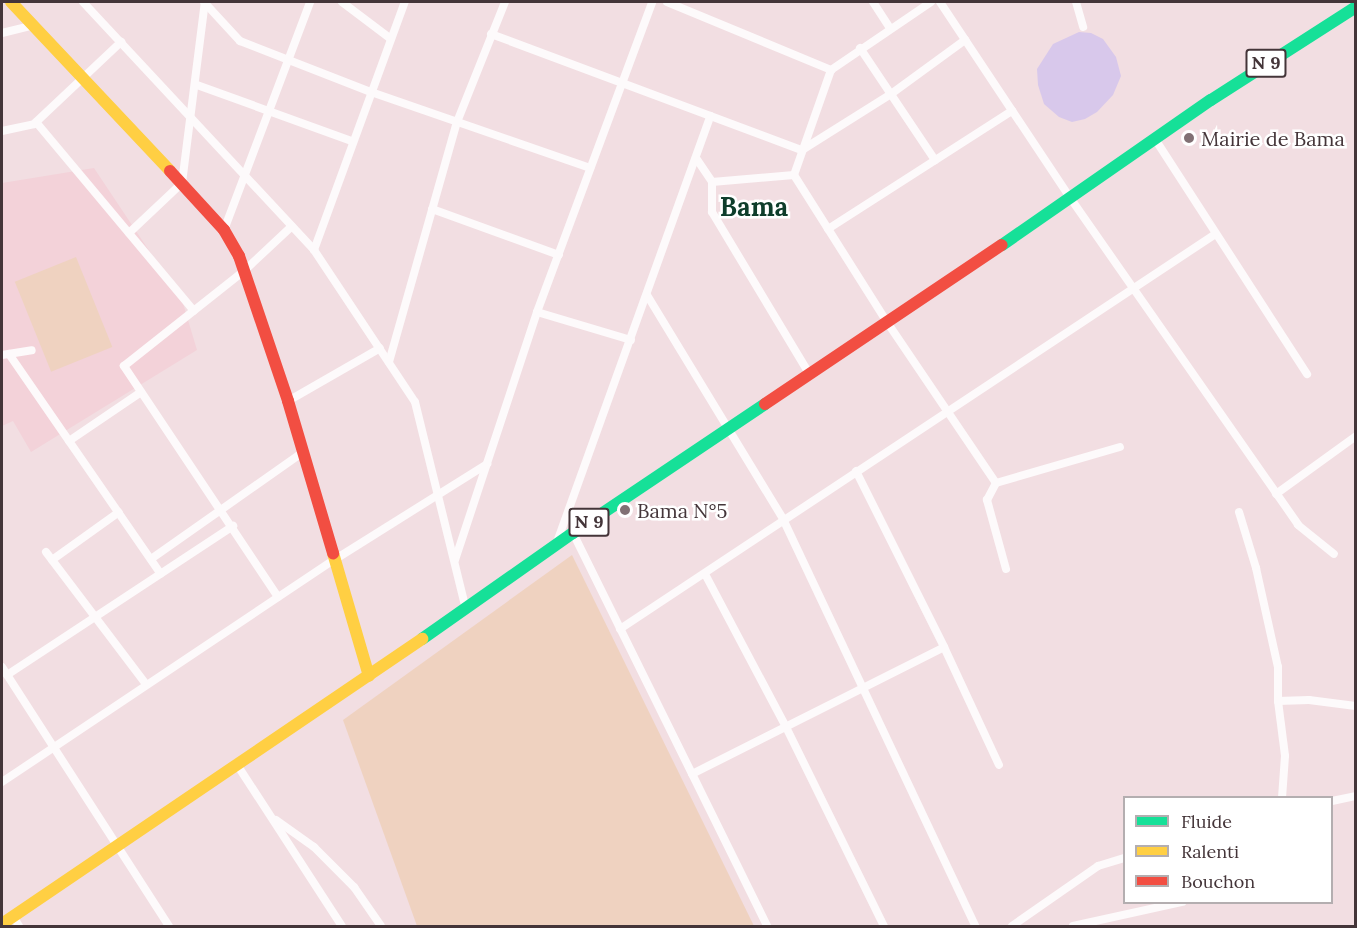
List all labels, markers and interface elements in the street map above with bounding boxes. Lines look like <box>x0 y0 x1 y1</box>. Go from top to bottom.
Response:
road number: N 9 <box>1245 48 1287 78</box>
place label: Mairie de Bama <box>1201 126 1345 150</box>
marker: Mairie de Bama <box>1182 131 1196 145</box>
district label: Bama <box>720 191 788 223</box>
place label: Bama N°5 <box>637 498 727 522</box>
marker: Bama N°5 <box>618 503 632 517</box>
road number: N 9 <box>568 507 610 537</box>
legend <box>1123 796 1333 904</box>
text: Fluide <box>1181 810 1232 833</box>
text: Ralenti <box>1181 840 1239 863</box>
text: Bouchon <box>1181 870 1255 893</box>

